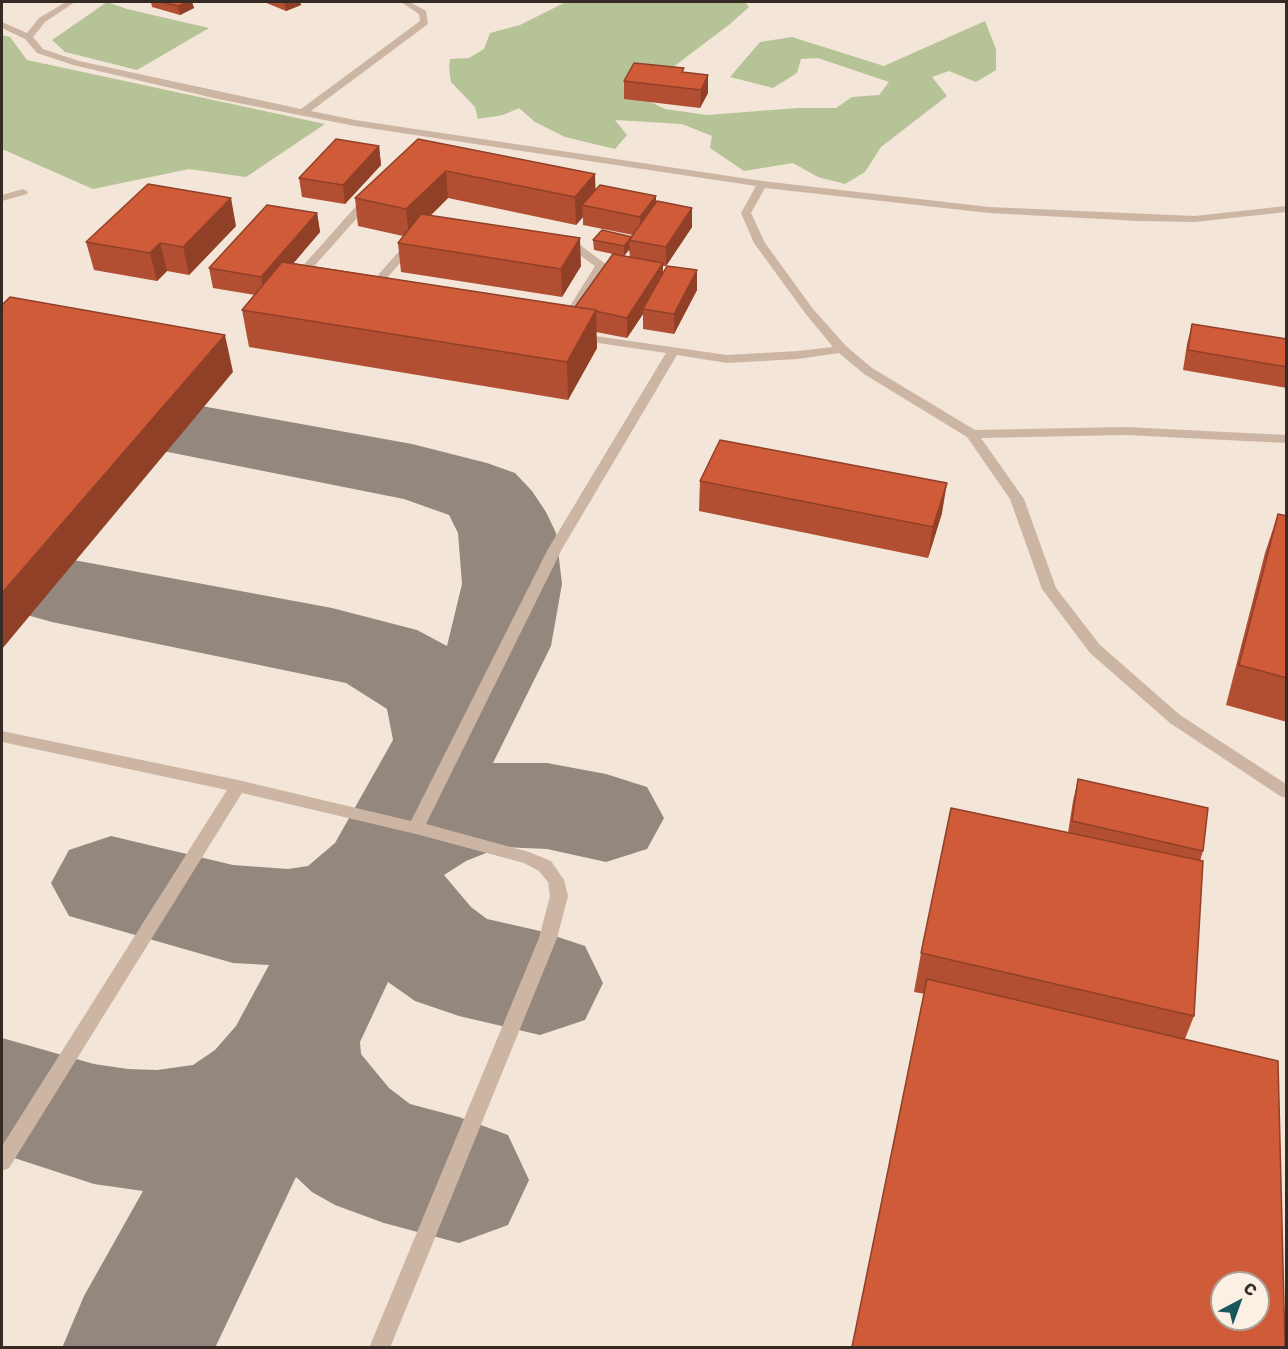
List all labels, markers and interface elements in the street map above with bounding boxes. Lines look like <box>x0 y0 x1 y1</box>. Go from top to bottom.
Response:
north arrow <box>1210 1271 1270 1331</box>
text: С <box>1240 1278 1261 1300</box>

